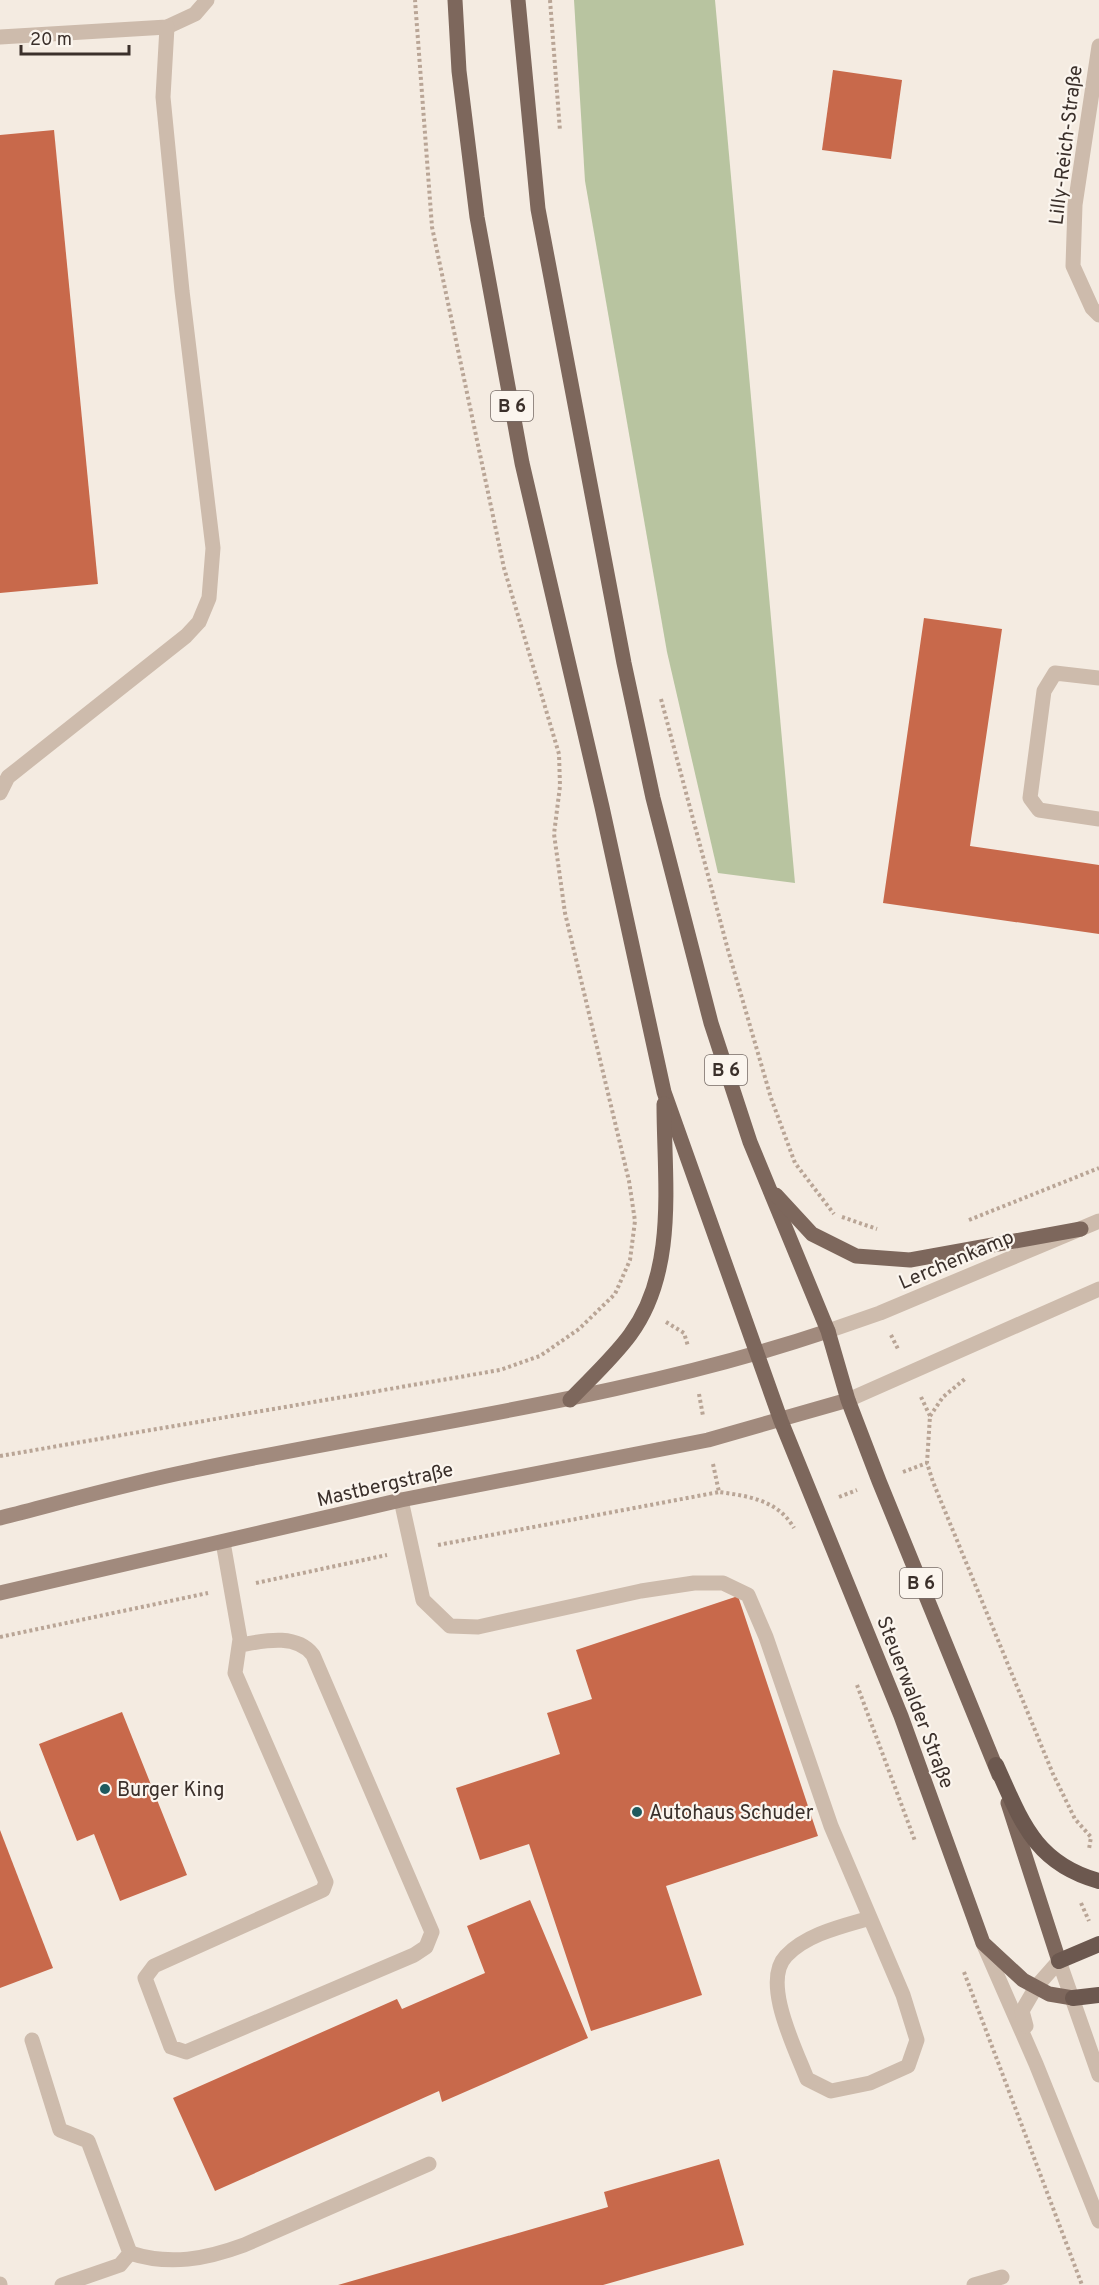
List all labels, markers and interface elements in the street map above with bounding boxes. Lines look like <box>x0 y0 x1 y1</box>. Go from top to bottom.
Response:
scale bar <box>21 18 129 56</box>
text: 20 m <box>30 29 72 52</box>
street label: Lilly-Reich-Straße <box>1044 64 1090 227</box>
road number: B 6 <box>491 391 533 421</box>
road number: B 6 <box>705 1055 747 1085</box>
street label: Lerchenkamp <box>895 1225 1018 1297</box>
street label: Mastbergstraße <box>315 1458 456 1514</box>
road number: B 6 <box>900 1568 942 1598</box>
street label: Steuerwalder Straße <box>869 1613 959 1793</box>
place label: Burger King <box>117 1778 225 1804</box>
marker: Burger King <box>98 1782 112 1796</box>
place label: Autohaus Schuder <box>649 1801 814 1827</box>
marker: Autohaus Schuder <box>630 1805 644 1819</box>

